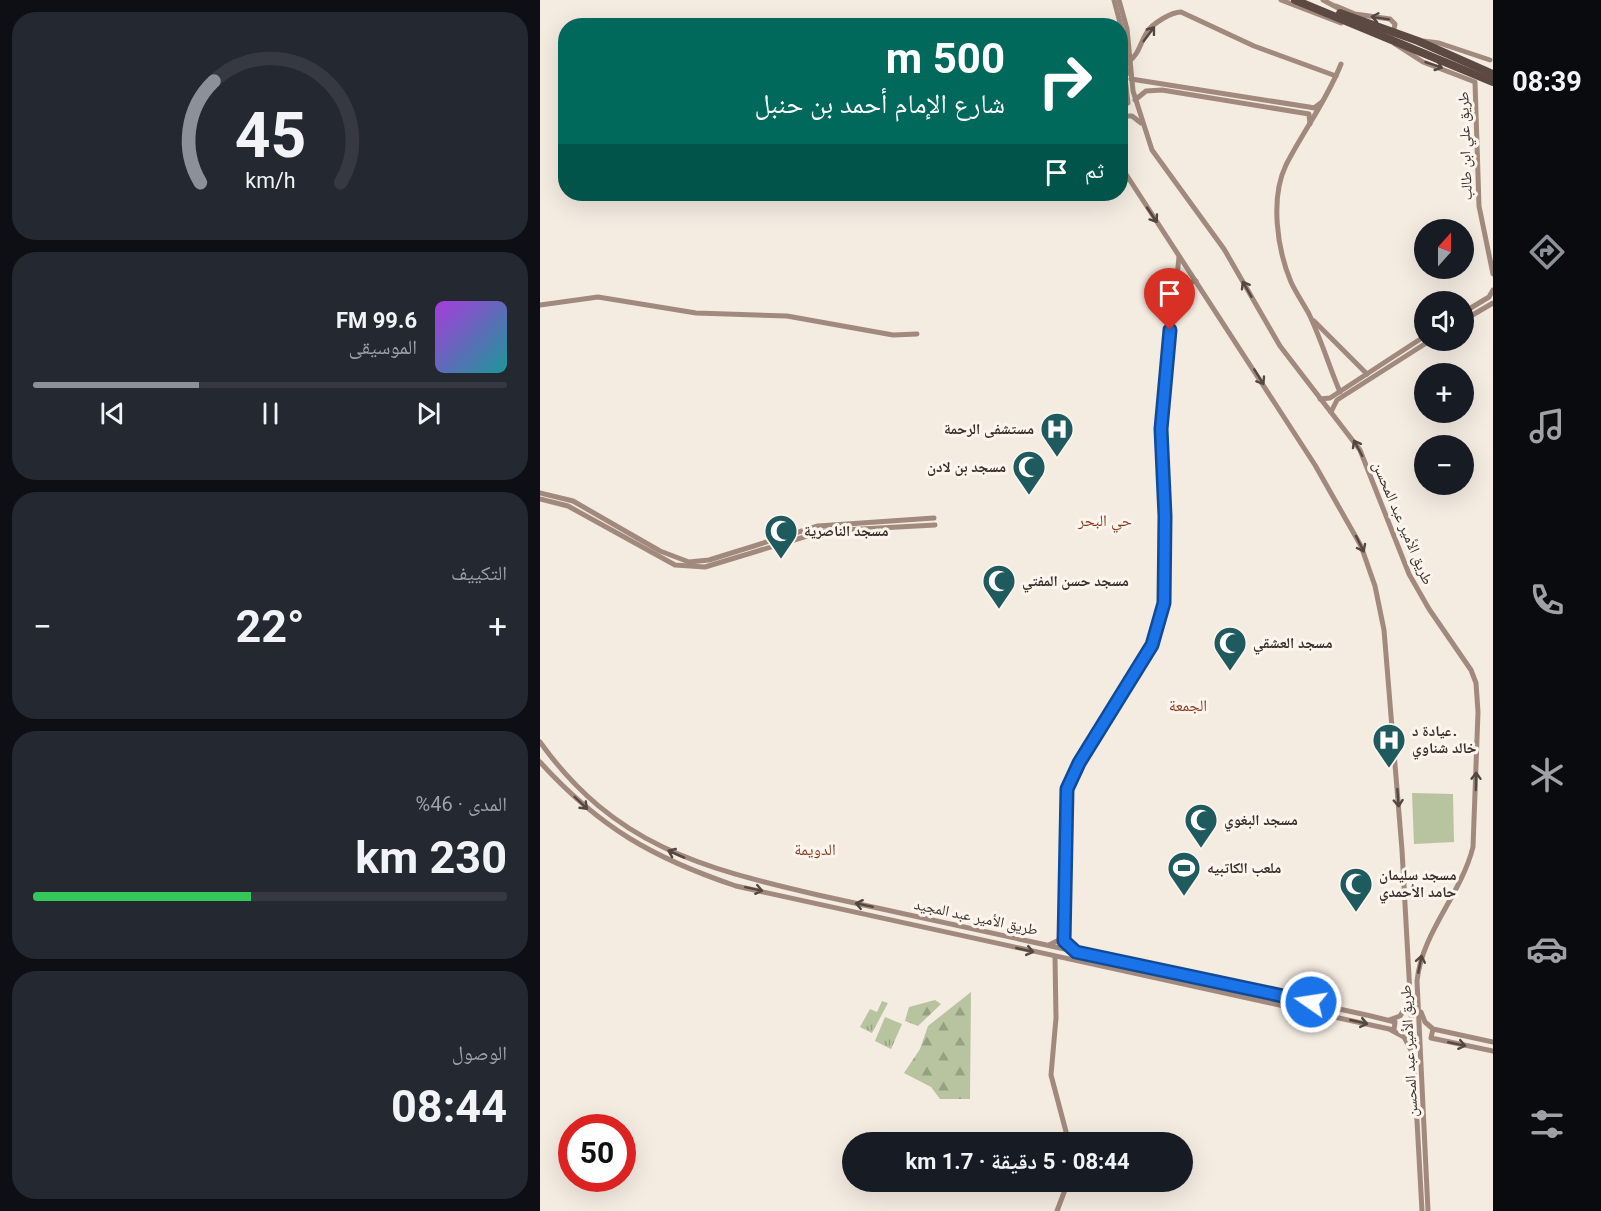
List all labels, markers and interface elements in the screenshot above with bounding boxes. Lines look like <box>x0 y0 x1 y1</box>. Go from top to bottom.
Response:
one-way arrow <box>1371 12 1390 23</box>
one-way arrow <box>1142 26 1155 42</box>
text: 500 m <box>886 34 1005 83</box>
icon: right <box>1026 42 1104 120</box>
one-way arrow <box>1424 61 1443 72</box>
text: 08:39 <box>1512 66 1582 98</box>
text: شارع الإمام أحمد بن حنبل <box>754 88 1005 120</box>
street label: طريق علي ابن طالب <box>1454 91 1479 201</box>
text: 45 <box>234 99 306 172</box>
icon: arrive <box>1040 156 1073 189</box>
text: ثم <box>1085 158 1104 183</box>
text: km/h <box>245 168 295 193</box>
one-way arrow <box>1146 206 1158 223</box>
north arrow <box>1414 219 1474 279</box>
map controls <box>1414 219 1474 495</box>
icon: directions <box>1526 231 1568 273</box>
pin <box>1144 268 1195 330</box>
icon: arrive <box>1153 277 1186 310</box>
one-way arrow <box>1241 281 1253 298</box>
button: sound <box>1414 291 1474 351</box>
text: 99.6 FM <box>336 308 417 333</box>
text: الموسيقى <box>349 335 417 359</box>
button: + <box>1414 363 1474 423</box>
one-way arrow <box>1253 369 1266 386</box>
icon: previous <box>96 397 129 430</box>
icon: pause <box>254 397 287 430</box>
icon: next <box>412 397 445 430</box>
icon: music <box>1526 405 1568 447</box>
hospital icon: مستشفى الرحمة <box>1039 411 1075 458</box>
place label: مستشفى الرحمة <box>944 420 1034 438</box>
button: − <box>1414 435 1474 495</box>
one-way arrow <box>1352 440 1364 457</box>
mosque icon: مسجد بن لادن <box>1011 449 1047 496</box>
place label: مسجد بن لادن <box>927 458 1006 476</box>
street label: طريق الأمير عبد المحسن <box>1368 459 1437 588</box>
district label: حي البحر <box>1077 511 1132 533</box>
mosque icon: مسجد الناصرية <box>763 513 799 560</box>
place label: مسجد الناصرية <box>804 522 889 540</box>
one-way arrow <box>1354 535 1366 553</box>
text: التكييف <box>451 561 507 585</box>
mosque icon: مسجد حسن المفتي <box>981 563 1017 610</box>
place label: مسجد حسن المفتي <box>1022 572 1129 593</box>
icon: phone <box>1526 579 1568 621</box>
text: 22° <box>235 600 305 653</box>
text: − <box>33 607 52 646</box>
text: + <box>488 607 507 646</box>
mosque icon: مسجد العشقي <box>1212 625 1248 672</box>
place label: مسجد العشقي <box>1253 634 1333 655</box>
district label: الجمعة <box>1169 696 1207 715</box>
hospital icon: عيادة د. خالد شناوي <box>1371 722 1407 769</box>
place label: عيادة د. خالد شناوي <box>1412 722 1477 760</box>
icon: climate <box>1526 754 1568 796</box>
one-way arrow <box>1470 772 1482 792</box>
one-way arrow <box>1392 788 1403 807</box>
text: المدى · 46% <box>416 792 507 816</box>
one-way arrow <box>573 796 588 810</box>
mosque icon: مسجد البغوي <box>1183 802 1219 849</box>
place label: مسجد البغوي <box>1224 811 1298 832</box>
text: 230 km <box>355 831 507 884</box>
district label: الدويمة <box>794 840 836 859</box>
one-way arrow <box>668 848 686 859</box>
sports icon: ملعب الكاتبيه <box>1166 850 1202 897</box>
place label: ملعب الكاتبيه <box>1207 859 1281 877</box>
mosque icon: مسجد سليمان حامد الأحمدي <box>1338 866 1374 913</box>
place label: مسجد سليمان حامد الأحمدي <box>1379 866 1457 904</box>
one-way arrow <box>743 884 763 895</box>
street label: طريق الأمير عبد المجيد <box>912 895 1040 940</box>
one-way arrow <box>854 899 874 910</box>
icon: car <box>1526 928 1568 970</box>
one-way arrow <box>1015 945 1034 956</box>
one-way arrow <box>1415 955 1426 974</box>
position arrow <box>1279 970 1343 1034</box>
street label: طريق الأمير عبد المحسن <box>1397 984 1422 1118</box>
one-way arrow <box>1349 1017 1369 1028</box>
one-way arrow <box>1448 1038 1467 1050</box>
text: الوصول <box>452 1041 507 1065</box>
text: 08:44 <box>391 1080 507 1133</box>
icon: filters <box>1526 1103 1568 1145</box>
speed limit sign: 50 <box>558 1114 636 1192</box>
text: 08:44 · 5 دقيقة · 1.7 km <box>905 1149 1130 1174</box>

